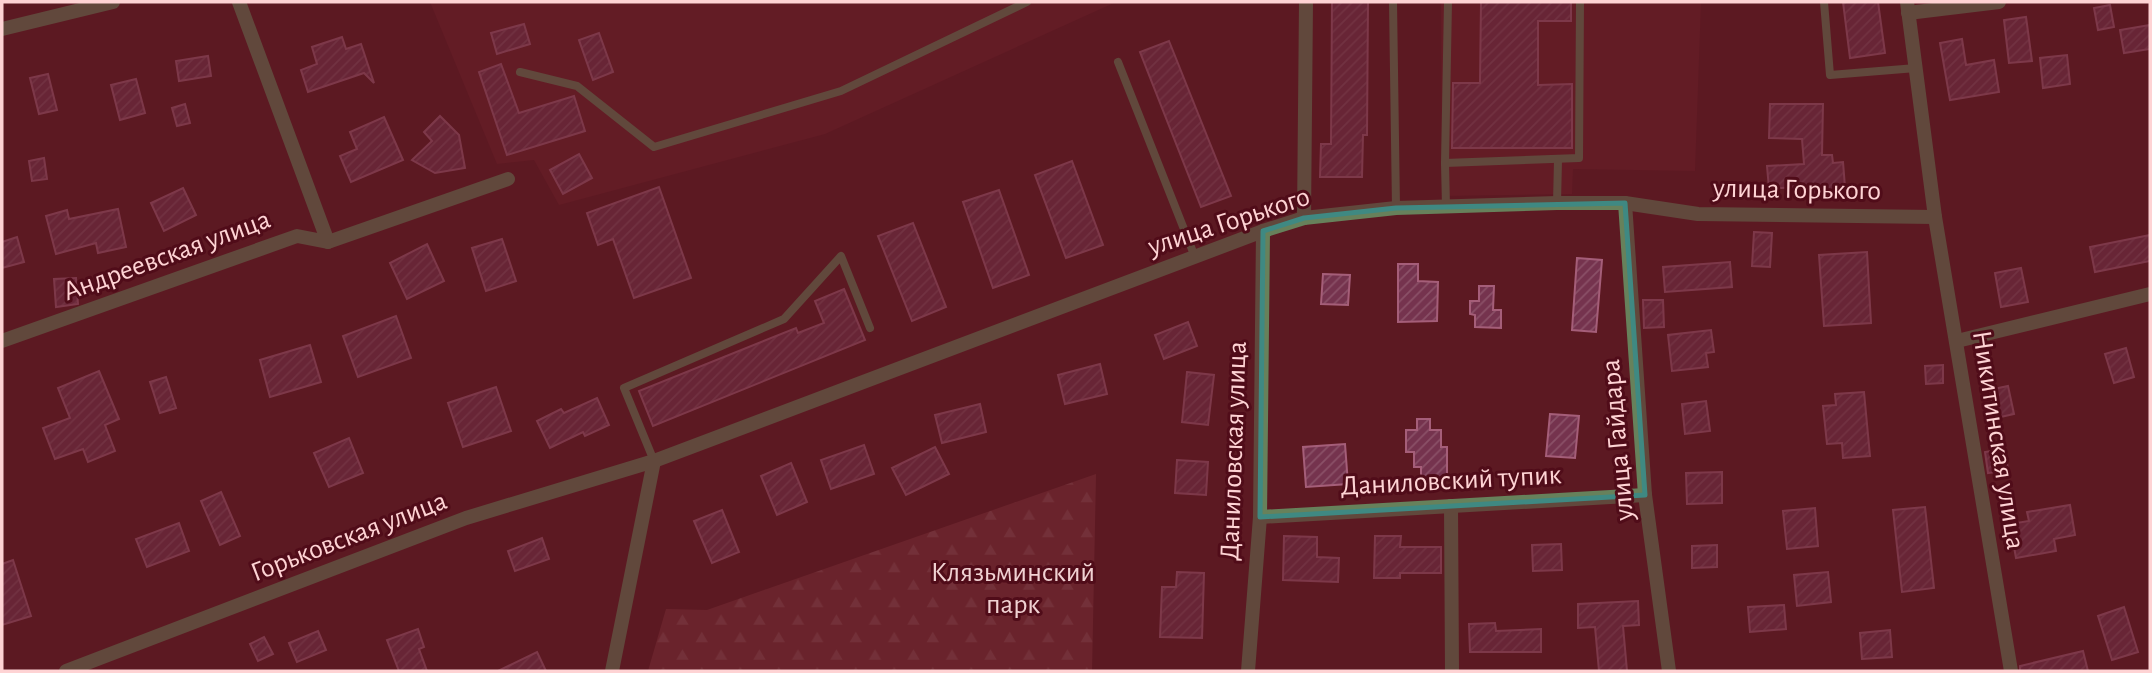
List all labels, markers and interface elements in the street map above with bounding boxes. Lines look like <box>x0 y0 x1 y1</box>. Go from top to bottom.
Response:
street label: улица Горького <box>1712 175 1881 205</box>
street label: улица Горького <box>1144 183 1313 262</box>
street label: Андреевская улица <box>60 205 275 307</box>
street label: Никитинская улица <box>1967 329 2029 552</box>
street label: Даниловская улица <box>1216 340 1252 561</box>
street label: улица Гайдара <box>1597 358 1639 523</box>
street label: Даниловский тупик <box>1340 461 1562 501</box>
street label: Горьковская улица <box>247 487 451 587</box>
park label: Клязьминский парк <box>931 559 1095 619</box>

